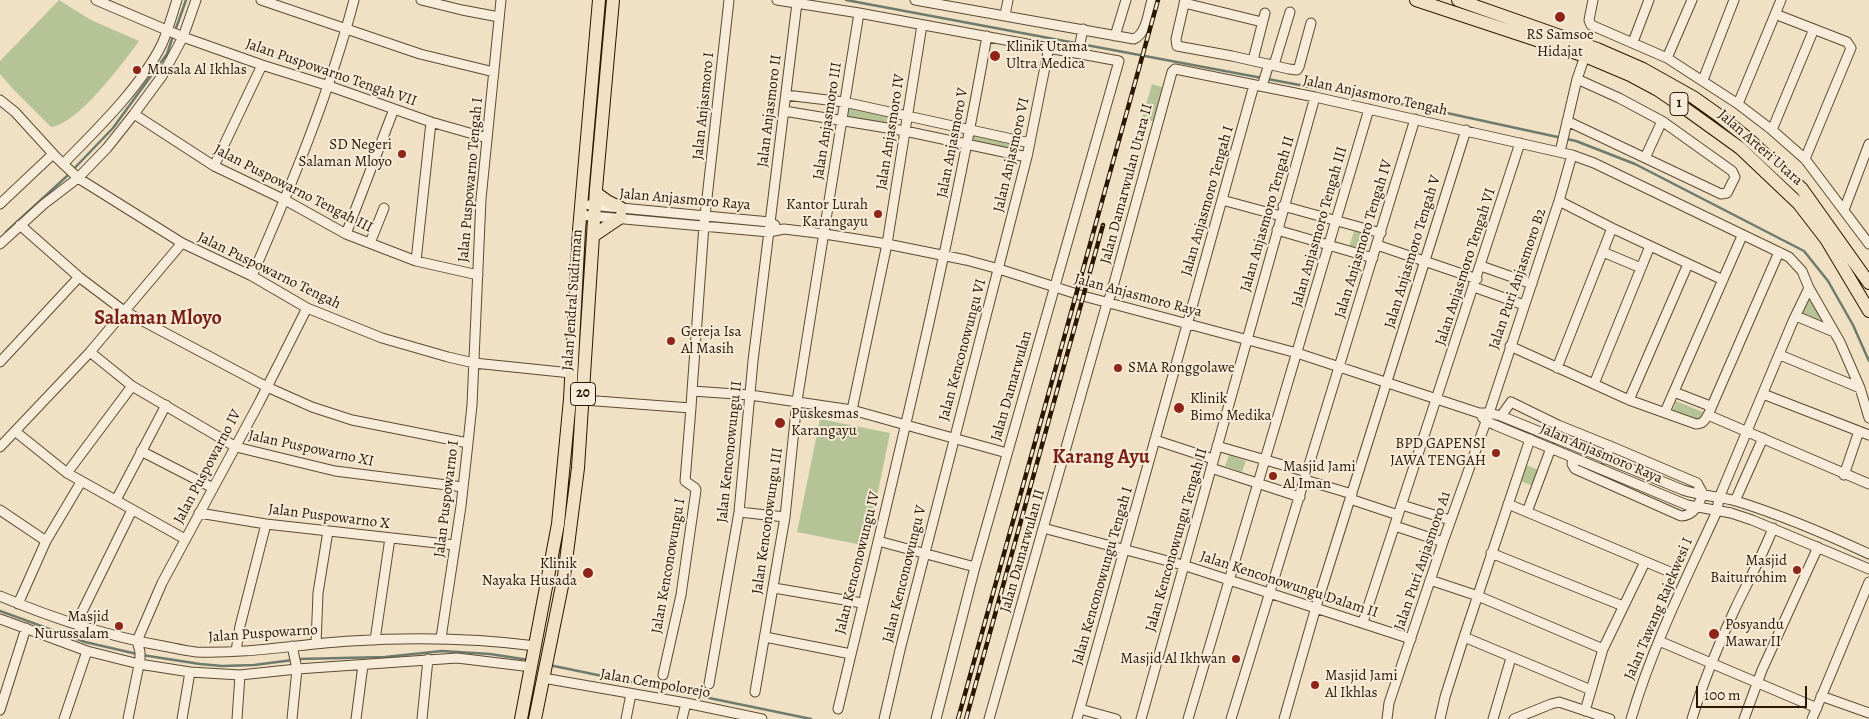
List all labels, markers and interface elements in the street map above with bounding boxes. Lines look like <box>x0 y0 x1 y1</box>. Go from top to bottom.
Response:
marker: RS Samsoe Hidajat <box>1553 10 1567 24</box>
place label: RS Samsoe Hidajat <box>1526 26 1594 61</box>
street label: Jalan Puspowarno Tengah VII <box>243 35 419 111</box>
place label: Klinik Utama Ultra Medica <box>1006 38 1088 73</box>
marker: Klinik Utama Ultra Medica <box>988 49 1002 63</box>
street label: Jalan Anjasmoro I <box>689 51 719 161</box>
street label: Jalan Anjasmoro II <box>754 54 786 168</box>
place label: Musala Al Ikhlas <box>147 61 247 79</box>
street label: Jalan Anjasmoro III <box>810 61 846 181</box>
marker: Musala Al Ikhlas <box>131 64 143 76</box>
street label: Jalan Anjasmoro Tengah <box>1301 72 1449 120</box>
street label: Jalan Anjasmoro IV <box>873 73 909 191</box>
street label: Jalan Anjasmoro V <box>933 86 973 200</box>
road number: 1 <box>1670 92 1688 116</box>
street label: Jalan Anjasmoro VI <box>990 96 1034 214</box>
street label: Jalan Puspowarno Tengah I <box>455 97 487 263</box>
street label: Jalan Damarwulan Utara II <box>1097 102 1157 266</box>
street label: Jalan Arteri Utara <box>1714 106 1806 190</box>
street label: Jalan Anjasmoro Tengah I <box>1178 124 1238 278</box>
street label: Jalan Anjasmoro Tengah II <box>1237 134 1299 294</box>
place label: SD Negeri Salaman Mloyo <box>299 136 392 171</box>
street label: Jalan Puspowarno Tengah III <box>210 141 376 237</box>
street label: Jalan Anjasmoro Tengah III <box>1288 145 1352 309</box>
marker: SD Negeri Salaman Mloyo <box>396 148 408 160</box>
street label: Jalan Anjasmoro Tengah IV <box>1331 158 1397 320</box>
street label: Jalan Anjasmoro Tengah V <box>1381 173 1445 331</box>
street label: Jalan Anjasmoro Raya <box>619 185 751 215</box>
street label: Jalan Anjasmoro Tengah VI <box>1432 186 1500 348</box>
place label: Kantor Lurah Karangayu <box>786 196 868 231</box>
street label: Jalan Puri Anjasmoro B2 <box>1485 206 1551 352</box>
marker: Kantor Lurah Karangayu <box>872 208 884 220</box>
street label: Jalan Puspowarno Tengah <box>194 228 344 314</box>
street label: Jalan Jendral Sudirman <box>559 229 587 371</box>
street label: Jalan Anjasmoro Raya <box>1072 270 1204 322</box>
street label: Jalan Kenconowungu VI <box>935 277 991 423</box>
district label: Salaman Mloyo <box>94 307 222 331</box>
place label: Gereja Isa Al Masih <box>681 323 742 358</box>
street label: Jalan Damarwulan <box>988 329 1036 443</box>
marker: Gereja Isa Al Masih <box>665 335 677 347</box>
place label: SMA Ronggolawe <box>1128 359 1235 377</box>
marker: SMA Ronggolawe <box>1112 362 1124 374</box>
street label: Jalan Kenconowungu II <box>714 380 746 524</box>
road number: 20 <box>570 382 596 406</box>
place label: Klinik Bimo Medika <box>1190 390 1272 425</box>
marker: Klinik Bimo Medika <box>1172 401 1186 415</box>
place label: Puskesmas Karangayu <box>791 405 859 440</box>
street label: Jalan Puspowarno IV <box>170 407 246 527</box>
marker: Puskesmas Karangayu <box>773 416 787 430</box>
street label: Jalan Anjasmoro Raya <box>1537 420 1665 488</box>
street label: Jalan Puspowarno XI <box>247 427 375 471</box>
place label: BPD GAPENSI JAWA TENGAH <box>1390 435 1486 470</box>
street label: Jalan Puspowarno I <box>431 439 463 559</box>
street label: Jalan Kenconowungu III <box>749 446 787 596</box>
district label: Karang Ayu <box>1052 446 1150 470</box>
street label: Jalan Kenconowungu Tengah II <box>1142 446 1212 634</box>
marker: BPD GAPENSI JAWA TENGAH <box>1490 447 1502 459</box>
place label: Masjid Jami Al Iman <box>1283 458 1356 493</box>
marker: Masjid Jami Al Iman <box>1267 470 1279 482</box>
street label: Jalan Kenconowungu Tengah I <box>1069 485 1137 667</box>
street label: Jalan Damarwulan II <box>997 487 1049 615</box>
street label: Jalan Puri Anjasmoro A1 <box>1391 489 1455 633</box>
street label: Jalan Kenconowungu IV <box>832 490 884 636</box>
street label: Jalan Kenconowungu I <box>648 497 690 635</box>
street label: Jalan Puspowarno X <box>267 501 391 533</box>
street label: Jalan Kenconowungu V <box>879 503 931 645</box>
street label: Jalan Tawang Rajekwesi I <box>1621 535 1697 683</box>
street label: Jalan Kenconowungu Dalam II <box>1198 548 1380 622</box>
place label: Masjid Baiturrohim <box>1710 552 1787 587</box>
place label: Klinik Nayaka Husada <box>482 555 577 590</box>
marker: Masjid Baiturrohim <box>1791 564 1803 576</box>
marker: Klinik Nayaka Husada <box>581 566 595 580</box>
place label: Masjid Nurussalam <box>34 608 109 643</box>
place label: Posyandu Mawar II <box>1725 616 1784 651</box>
marker: Masjid Nurussalam <box>113 620 125 632</box>
street label: Jalan Puspowarno <box>208 621 318 647</box>
marker: Posyandu Mawar II <box>1707 627 1721 641</box>
place label: Masjid Al Ikhwan <box>1120 650 1226 668</box>
marker: Masjid Al Ikhwan <box>1230 653 1242 665</box>
street label: Jalan Cempolorejo <box>598 665 712 703</box>
place label: Masjid Jami Al Ikhlas <box>1325 667 1398 702</box>
scale bar <box>1699 676 1810 708</box>
marker: Masjid Jami Al Ikhlas <box>1309 679 1321 691</box>
text: 100 m <box>1704 685 1741 705</box>

